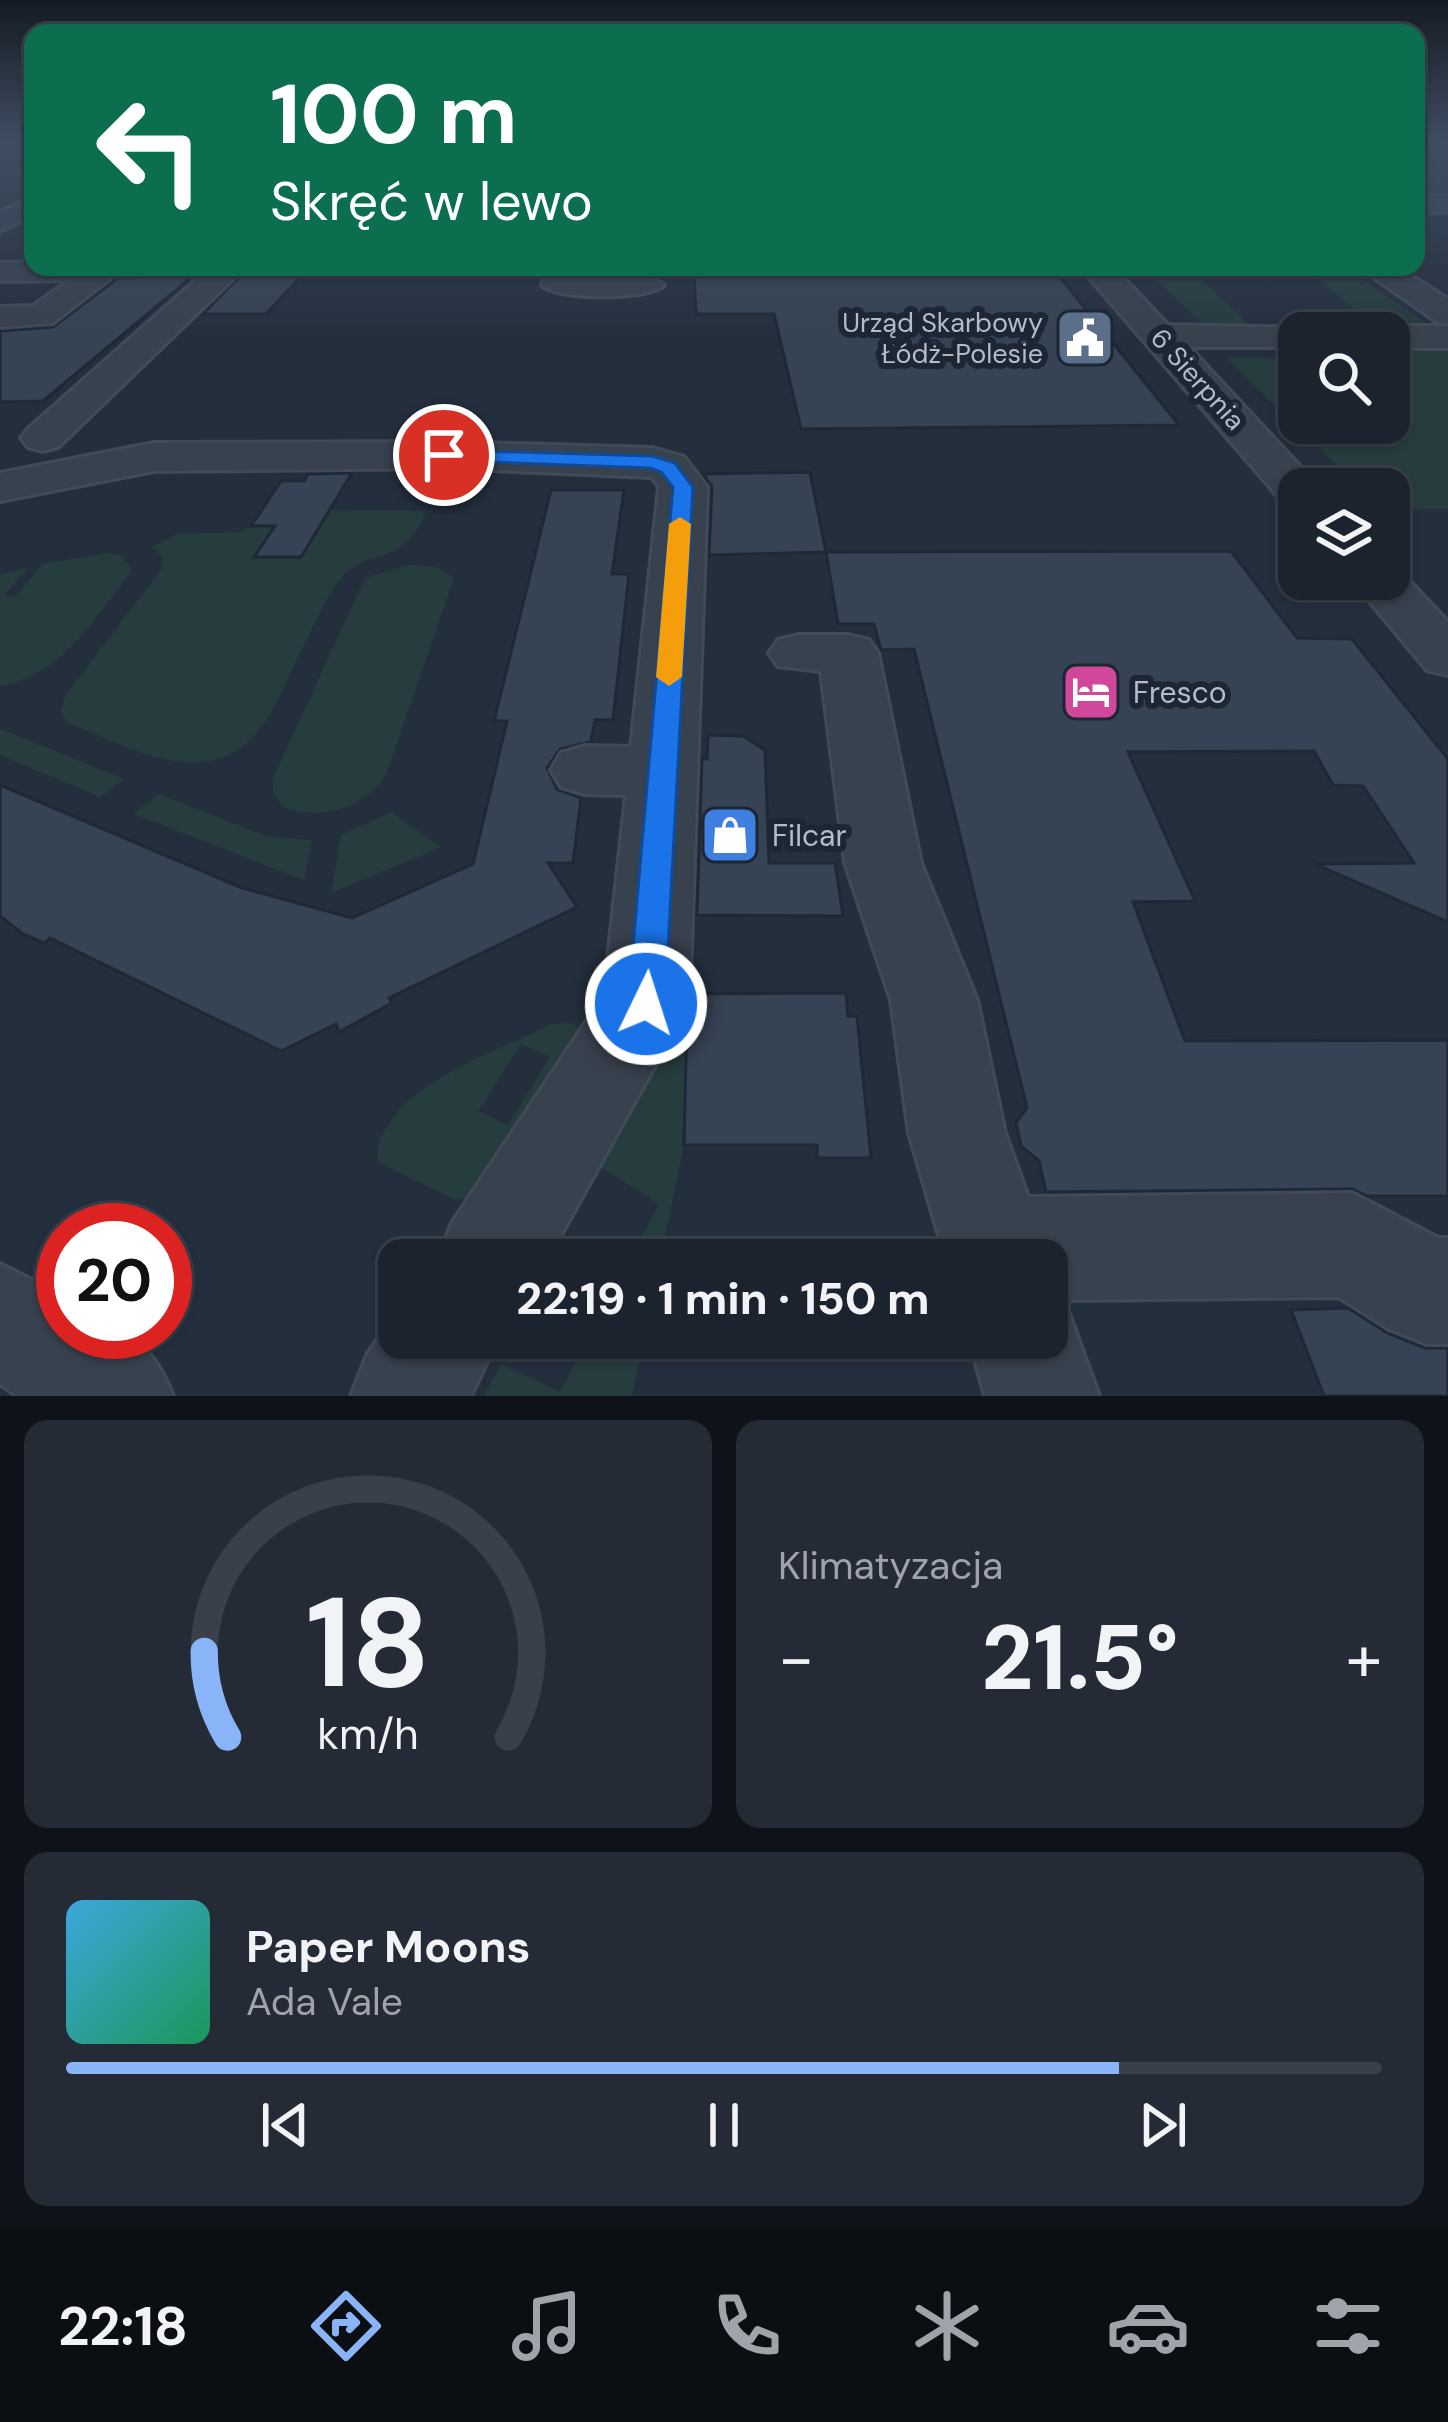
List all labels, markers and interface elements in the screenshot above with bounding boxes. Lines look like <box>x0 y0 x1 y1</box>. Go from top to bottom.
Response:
text: 100 m <box>270 60 518 169</box>
icon: left <box>72 72 228 228</box>
text: Skręć w lewo <box>270 166 593 237</box>
place label: Urząd Skarbowy Łódż-Polesie <box>842 305 1043 371</box>
public building icon: Urząd Skarbowy Łódż-Polesie <box>1054 307 1116 369</box>
map controls <box>1278 312 1410 600</box>
button: search <box>1278 312 1410 444</box>
street label: 6 Sierpnia <box>1143 321 1253 437</box>
pin <box>393 404 495 506</box>
icon: arrive <box>411 422 477 488</box>
button: layers <box>1278 468 1410 600</box>
hotel icon: Fresco <box>1060 661 1122 723</box>
place label: Fresco <box>1133 673 1227 712</box>
shop icon: Filcar <box>699 804 761 866</box>
place label: Filcar <box>772 816 847 855</box>
position arrow <box>583 941 709 1067</box>
speed limit sign: 20 <box>36 1203 192 1359</box>
text: 22:19 · 1 min · 150 m <box>516 1269 930 1328</box>
text: Klimatyzacja <box>778 1540 1003 1591</box>
text: 18 <box>306 1562 430 1725</box>
text: 21.5° <box>981 1600 1179 1717</box>
text: − <box>778 1616 814 1701</box>
text: + <box>1346 1616 1382 1701</box>
text: km/h <box>317 1706 419 1762</box>
text: Paper Moons <box>246 1917 531 1976</box>
text: Ada Vale <box>246 1976 403 2027</box>
icon: previous <box>252 2092 318 2158</box>
icon: pause <box>691 2092 757 2158</box>
icon: next <box>1130 2092 1196 2158</box>
icon: directions <box>304 2284 388 2368</box>
icon: music <box>505 2284 589 2368</box>
icon: phone <box>705 2284 789 2368</box>
icon: climate <box>905 2284 989 2368</box>
icon: car <box>1106 2284 1190 2368</box>
icon: filters <box>1306 2284 1390 2368</box>
text: 22:18 <box>58 2291 188 2362</box>

